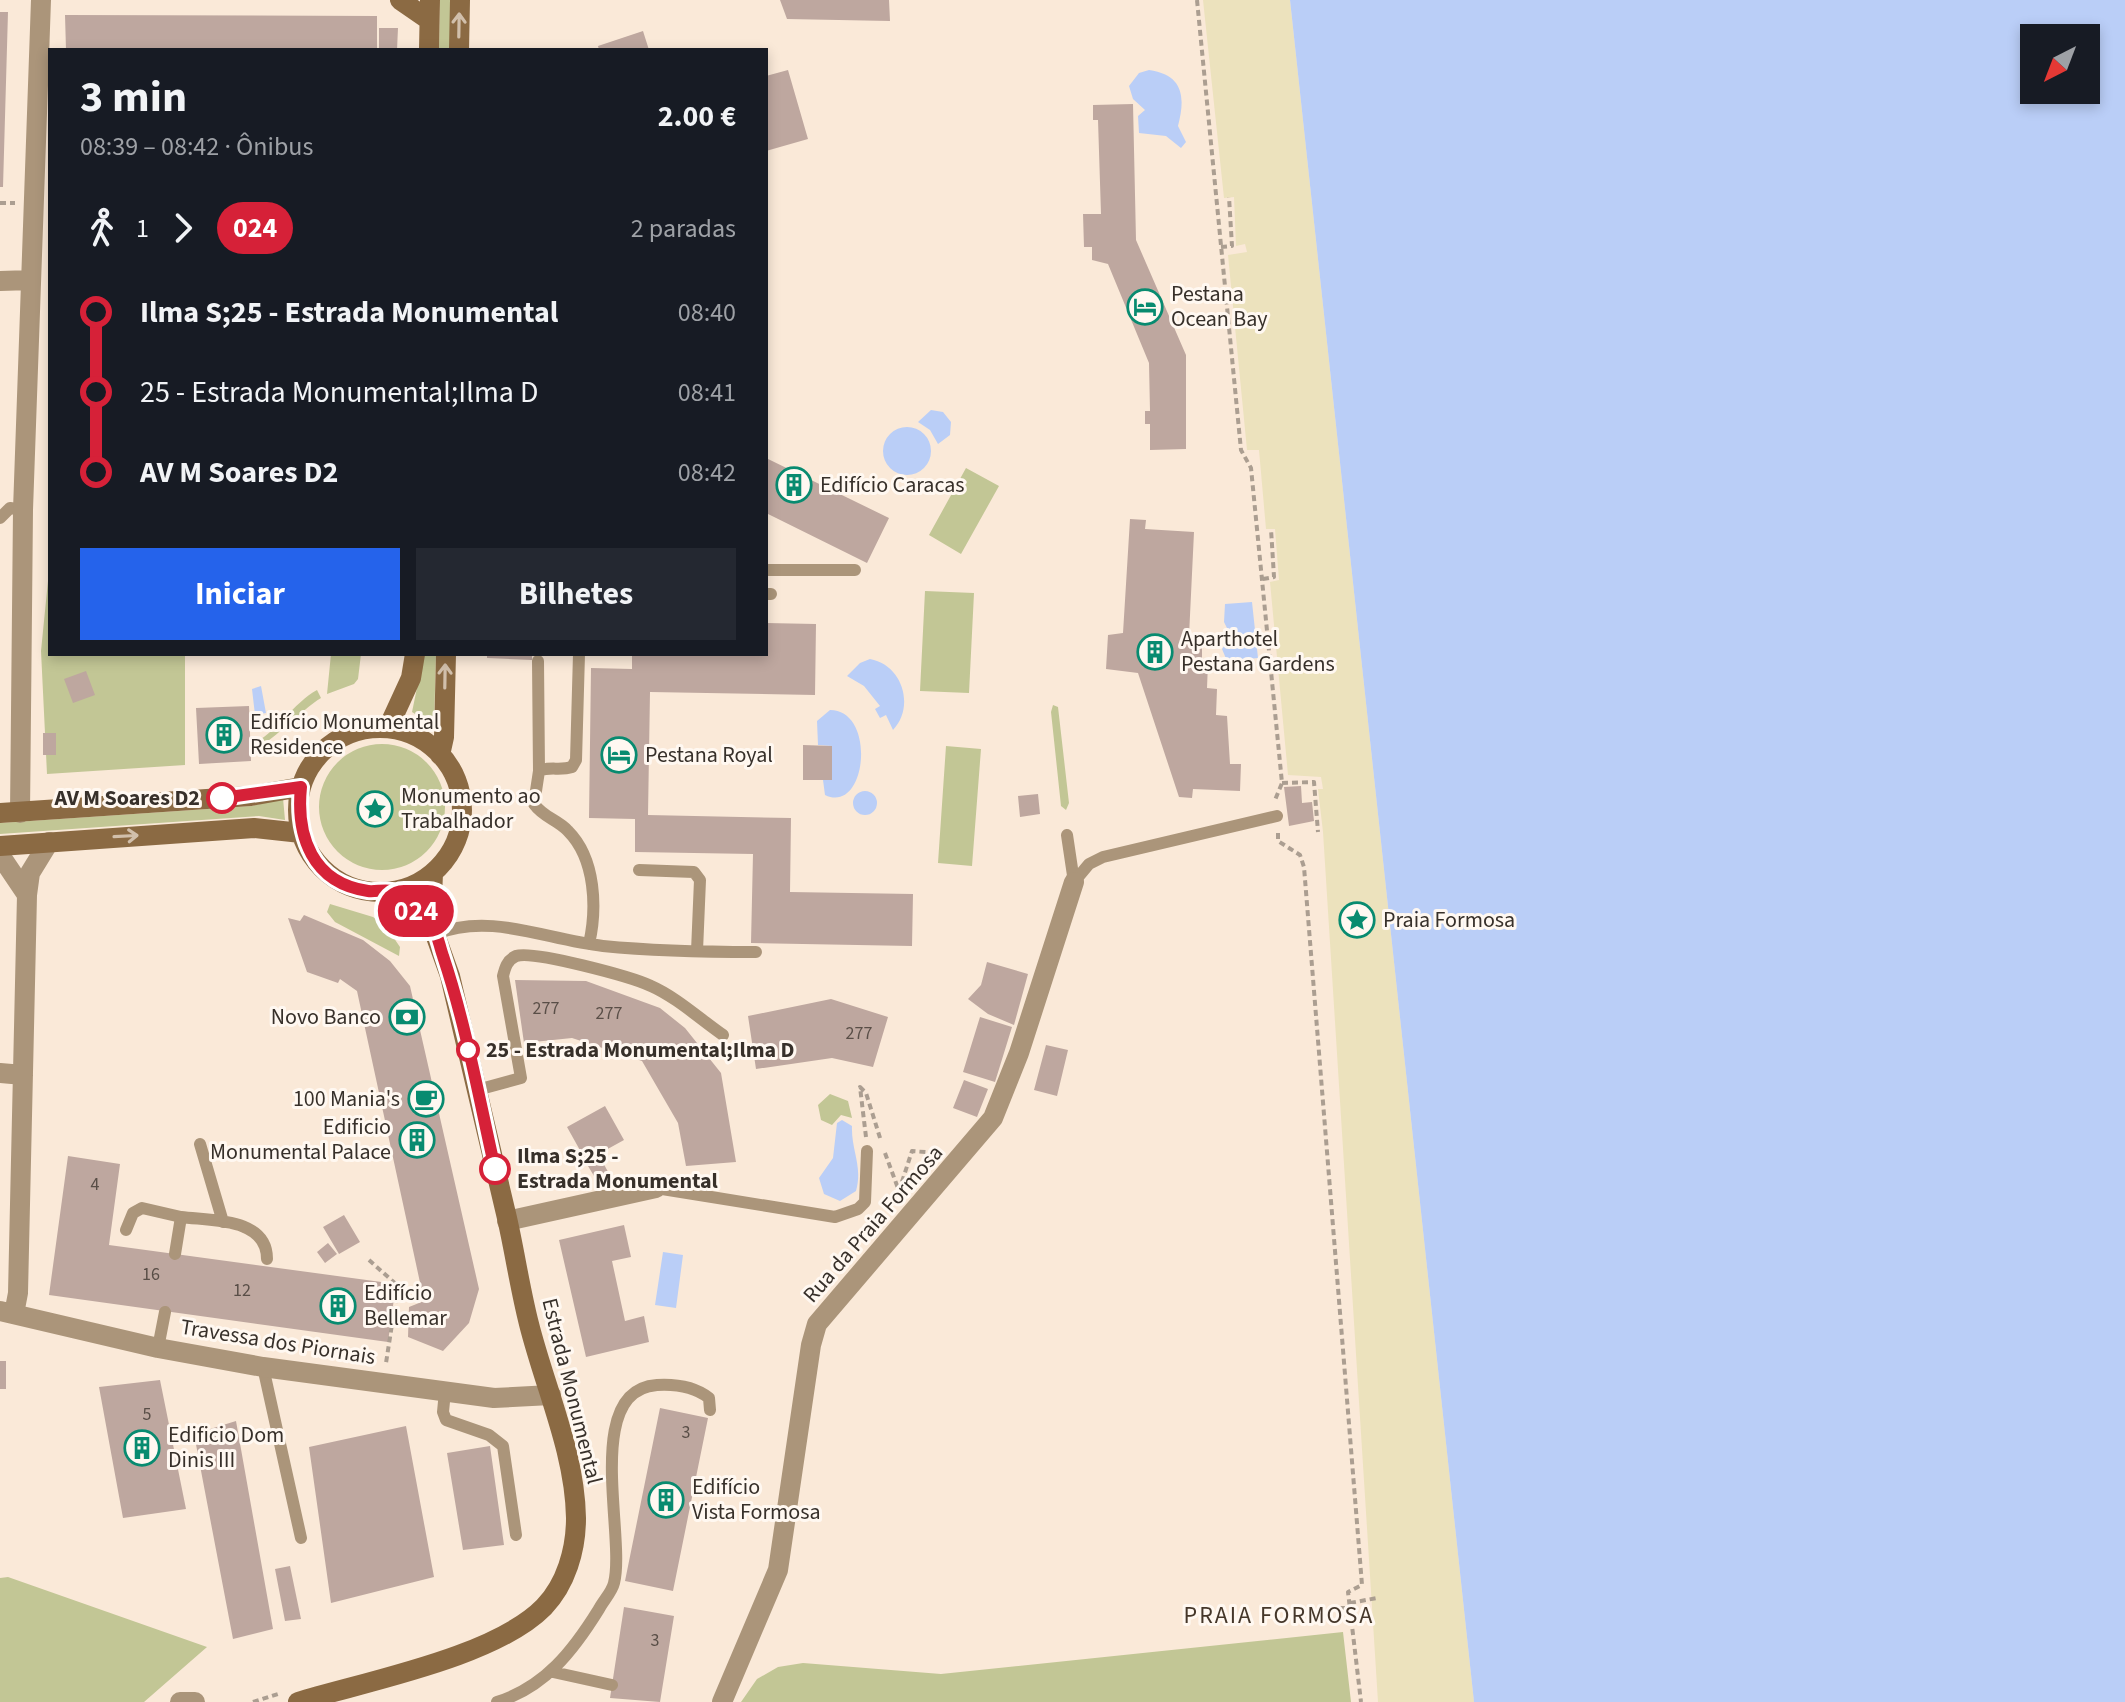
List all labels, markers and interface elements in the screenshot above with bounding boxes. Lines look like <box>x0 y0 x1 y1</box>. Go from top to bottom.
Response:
one-way arrow <box>452 12 467 39</box>
north arrow <box>2020 24 2100 104</box>
map controls <box>2020 24 2100 104</box>
text: 3 min <box>80 66 187 129</box>
text: 2.00 € <box>658 95 736 138</box>
text: 08:39 – 08:42 · Ônibus <box>80 128 313 165</box>
icon: walk <box>80 206 124 250</box>
icon: forward <box>161 206 205 250</box>
text: 024 <box>233 208 277 248</box>
text: 1 <box>136 210 149 247</box>
text: 2 paradas <box>631 210 736 247</box>
place label: Pestana Ocean Bay <box>1171 278 1268 335</box>
hotel icon: Pestana Ocean Bay <box>1126 288 1164 326</box>
text: Ilma S;25 - Estrada Monumental <box>140 291 558 334</box>
text: 08:40 <box>678 294 736 331</box>
text: 25 - Estrada Monumental;Ilma D <box>140 371 538 414</box>
text: 08:41 <box>678 374 736 411</box>
text: AV M Soares D2 <box>140 451 338 494</box>
text: 08:42 <box>678 454 736 491</box>
building icon: Edifício Caracas <box>775 466 813 504</box>
place label: Edifício Caracas <box>820 469 965 501</box>
button: Iniciar <box>80 548 400 640</box>
button: Bilhetes <box>416 548 736 640</box>
place label: Aparthotel Pestana Gardens <box>1181 623 1335 680</box>
building icon: Aparthotel Pestana Gardens <box>1136 633 1174 671</box>
one-way arrow <box>437 663 453 690</box>
place label: Edifício Monumental Residence <box>250 706 439 763</box>
building icon: Edifício Monumental Residence <box>205 716 243 754</box>
hotel icon: Pestana Royal <box>600 736 638 774</box>
place label: Pestana Royal <box>645 739 773 771</box>
place label: Monumento ao Trabalhador <box>401 780 541 837</box>
place label: AV M Soares D2 <box>54 782 200 814</box>
marker: AV M Soares D2 <box>207 783 237 813</box>
place icon: Monumento ao Trabalhador <box>356 790 394 828</box>
one-way arrow <box>112 828 139 843</box>
line badge: 024 <box>370 885 462 937</box>
text: 024 <box>394 891 438 931</box>
place icon: Praia Formosa <box>1338 901 1376 939</box>
place label: Praia Formosa <box>1383 904 1515 936</box>
house number: 277 <box>533 996 559 1021</box>
bank icon: Novo Banco <box>388 998 426 1036</box>
place label: Novo Banco <box>271 1001 381 1033</box>
house number: 277 <box>596 1001 622 1026</box>
house number: 277 <box>846 1021 872 1046</box>
place label: 25 - Estrada Monumental;Ilma D <box>486 1034 795 1066</box>
marker: 25 - Estrada Monumental;Ilma D <box>457 1039 479 1061</box>
cafe icon: 100 Mania's <box>407 1080 445 1118</box>
place label: 100 Mania's <box>293 1083 400 1115</box>
place label: Edificio Monumental Palace <box>210 1111 391 1168</box>
building icon: Edificio Monumental Palace <box>398 1121 436 1159</box>
street label: Rua da Praia Formosa <box>795 1138 951 1310</box>
place label: Ilma S;25 - Estrada Monumental <box>517 1140 719 1197</box>
marker: Ilma S;25 - Estrada Monumental <box>480 1154 510 1184</box>
house number: 4 <box>91 1172 100 1197</box>
house number: 16 <box>142 1262 160 1287</box>
place label: Edifício Bellemar <box>364 1277 447 1334</box>
house number: 12 <box>233 1278 251 1303</box>
building icon: Edifício Bellemar <box>319 1287 357 1325</box>
street label: Estrada Monumental <box>533 1295 611 1487</box>
street label: Travessa dos Piornais <box>178 1311 378 1373</box>
house number: 5 <box>143 1402 152 1427</box>
place label: Edificio Dom Dinis III <box>168 1419 284 1476</box>
house number: 3 <box>682 1420 691 1445</box>
building icon: Edificio Dom Dinis III <box>123 1429 161 1467</box>
place label: Edifício Vista Formosa <box>692 1471 821 1528</box>
building icon: Edifício Vista Formosa <box>647 1481 685 1519</box>
district label: PRAIA FORMOSA <box>1184 1598 1374 1633</box>
house number: 3 <box>651 1628 660 1653</box>

